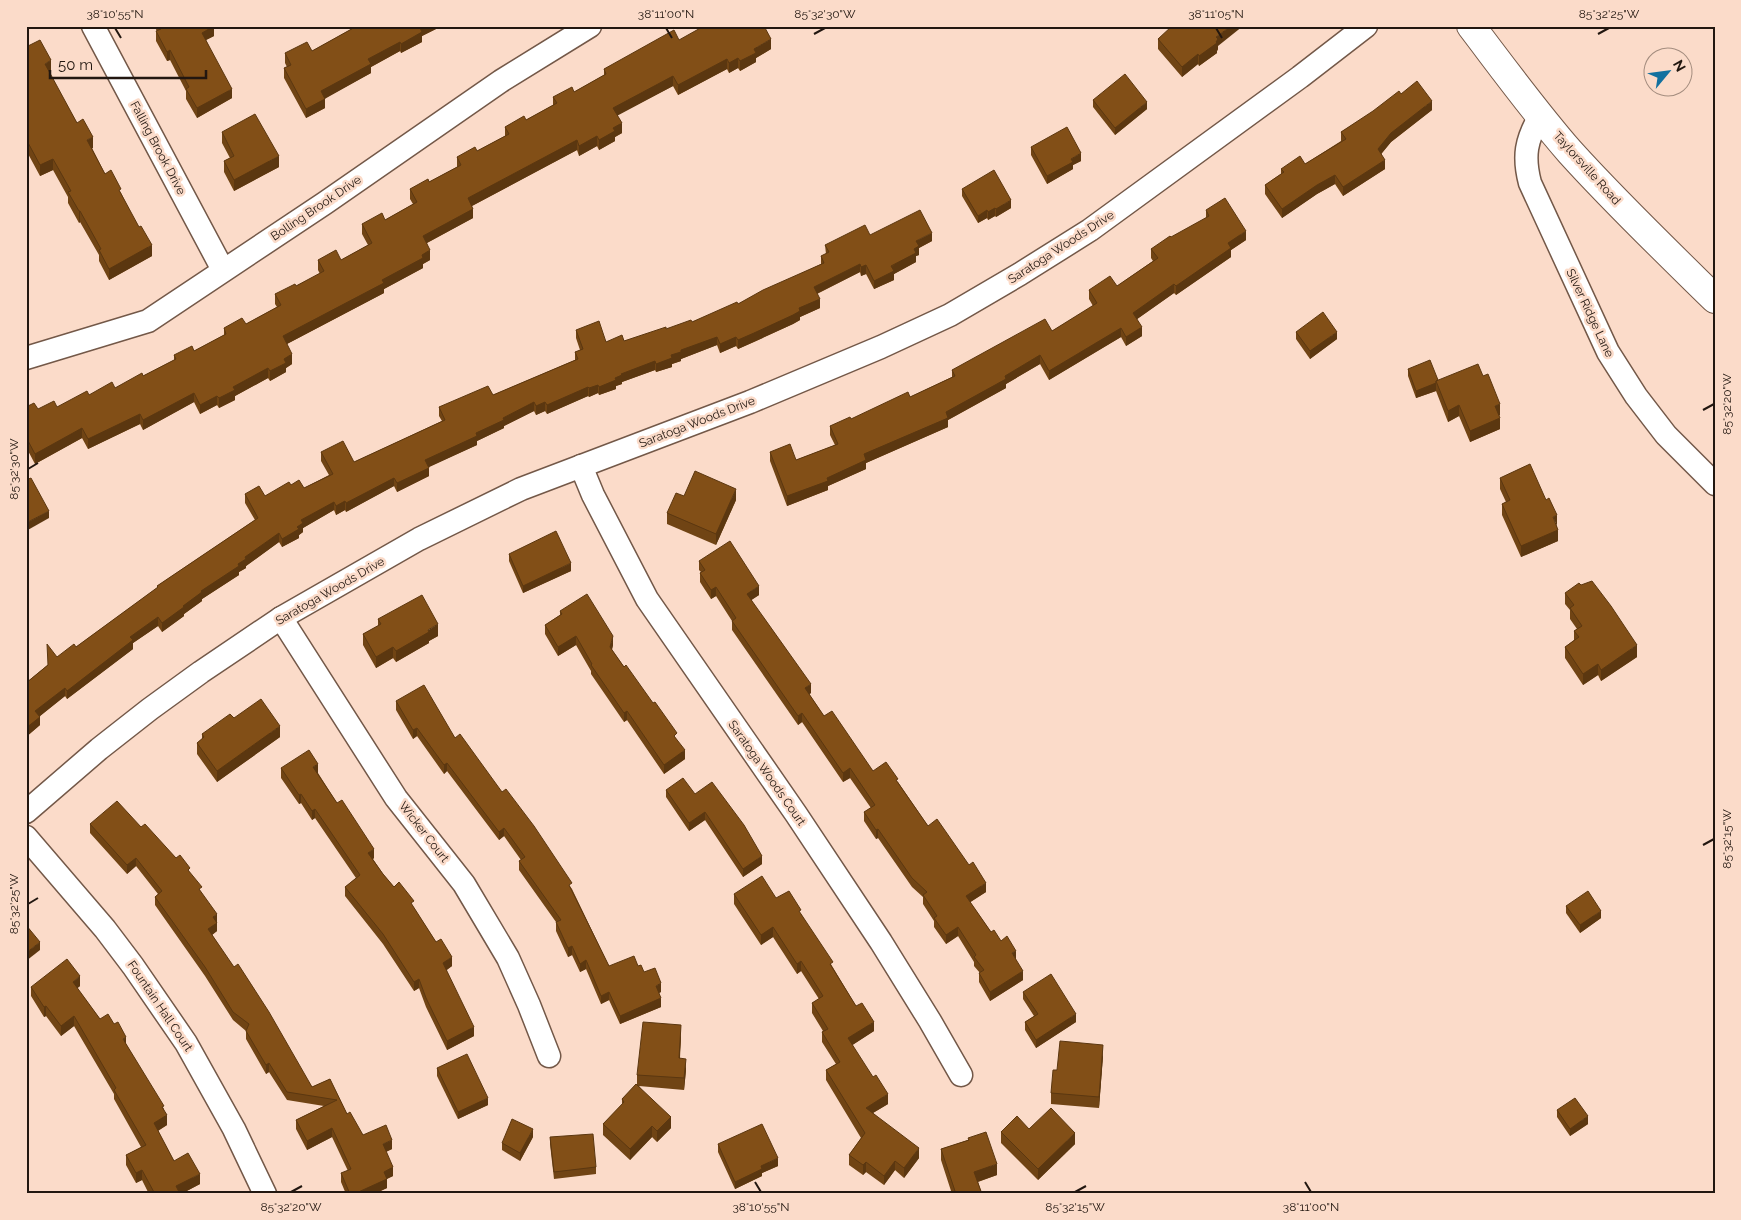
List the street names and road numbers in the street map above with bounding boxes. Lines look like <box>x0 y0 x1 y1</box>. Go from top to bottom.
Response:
street label: Falling Brook Drive <box>127 99 189 197</box>
street label: Taylorsville Road <box>1550 129 1624 207</box>
street label: Bolling Brook Drive <box>268 173 364 243</box>
street label: Saratoga Woods Drive <box>1006 208 1116 286</box>
street label: Silver Ridge Lane <box>1563 266 1617 360</box>
street label: Saratoga Woods Drive <box>637 393 757 451</box>
street label: Saratoga Woods Drive <box>273 554 387 628</box>
street label: Saratoga Woods Court <box>725 718 809 828</box>
street label: Wicker Court <box>396 799 452 865</box>
street label: Fountain Hall Court <box>124 958 196 1054</box>

